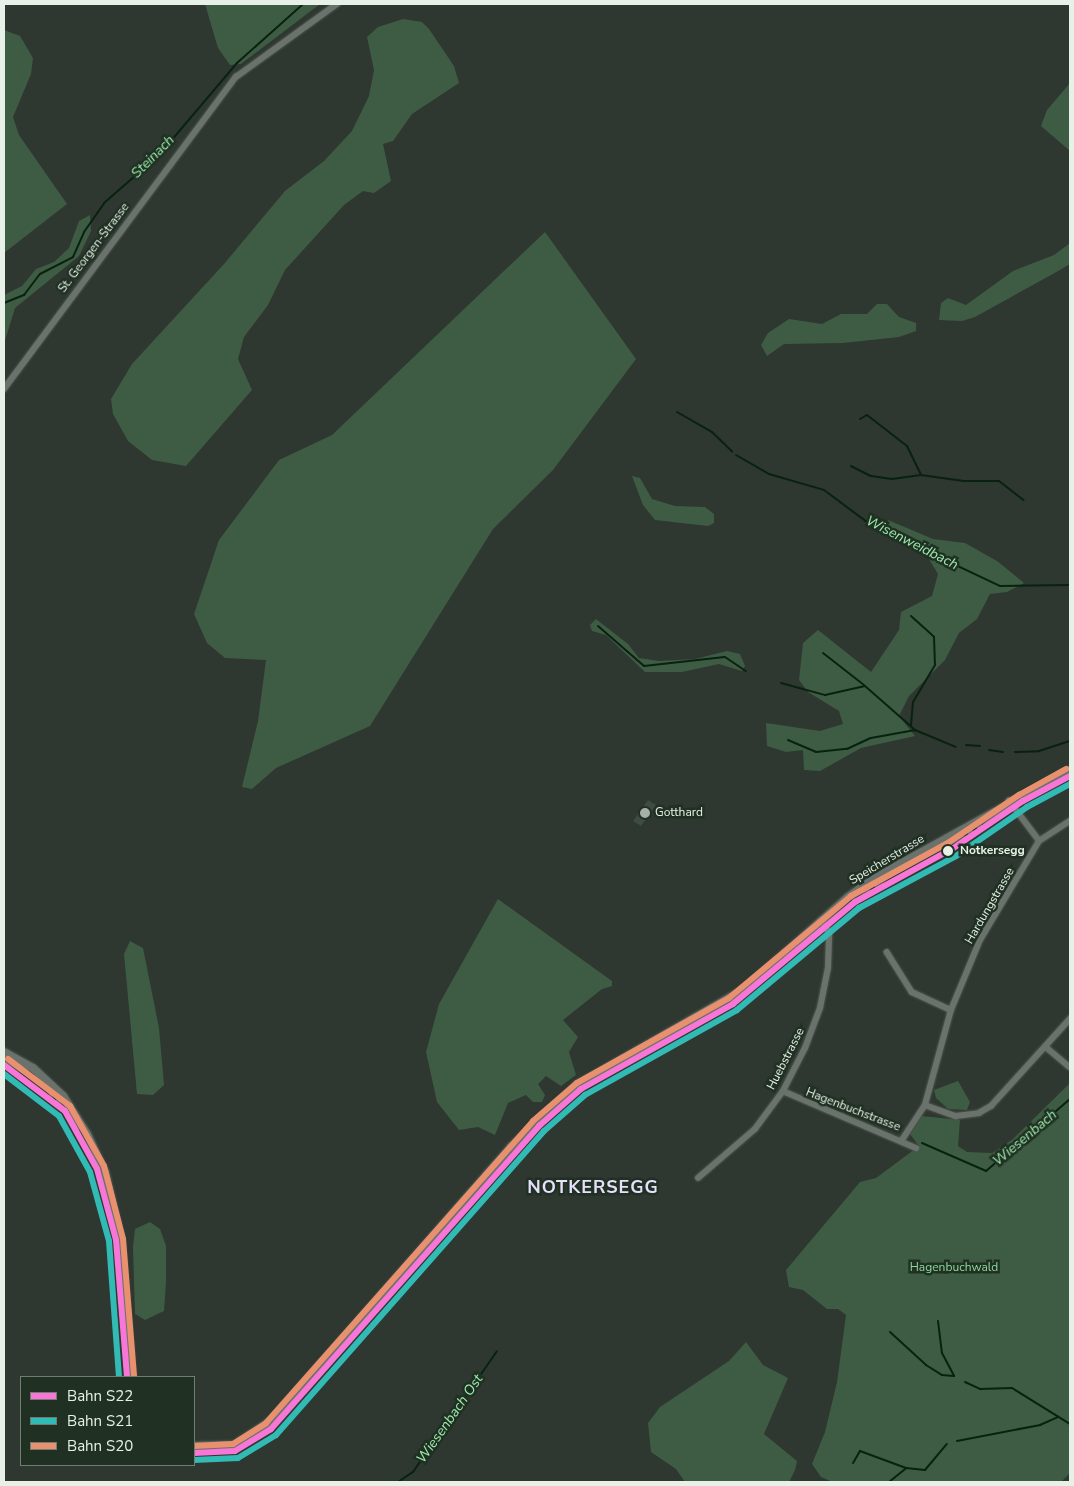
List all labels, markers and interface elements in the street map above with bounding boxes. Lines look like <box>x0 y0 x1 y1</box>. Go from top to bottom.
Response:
water label: Steinach <box>128 132 178 182</box>
street label: St. Georgen-Strasse <box>56 200 132 296</box>
water label: Wisenweidbach <box>863 513 961 573</box>
place label: Gotthard <box>655 806 703 820</box>
marker: Gotthard <box>639 807 651 819</box>
street label: Speicherstrasse <box>847 832 927 888</box>
marker: Notkersegg <box>940 843 956 859</box>
place label: Notkersegg <box>960 844 1025 858</box>
street label: Hardungstrasse <box>962 865 1018 947</box>
street label: Huebstrasse <box>764 1026 808 1092</box>
street label: Hagenbuchstrasse <box>804 1085 902 1135</box>
water label: Wiesenbach <box>990 1106 1060 1170</box>
district label: NOTKERSEGG <box>526 1176 660 1198</box>
park label: Hagenbuchwald <box>910 1261 998 1275</box>
water label: Wiesenbach Ost <box>413 1372 487 1466</box>
legend <box>20 1376 195 1466</box>
text: Bahn S22 <box>67 1386 133 1406</box>
text: Bahn S21 <box>67 1411 133 1431</box>
text: Bahn S20 <box>67 1436 133 1456</box>

